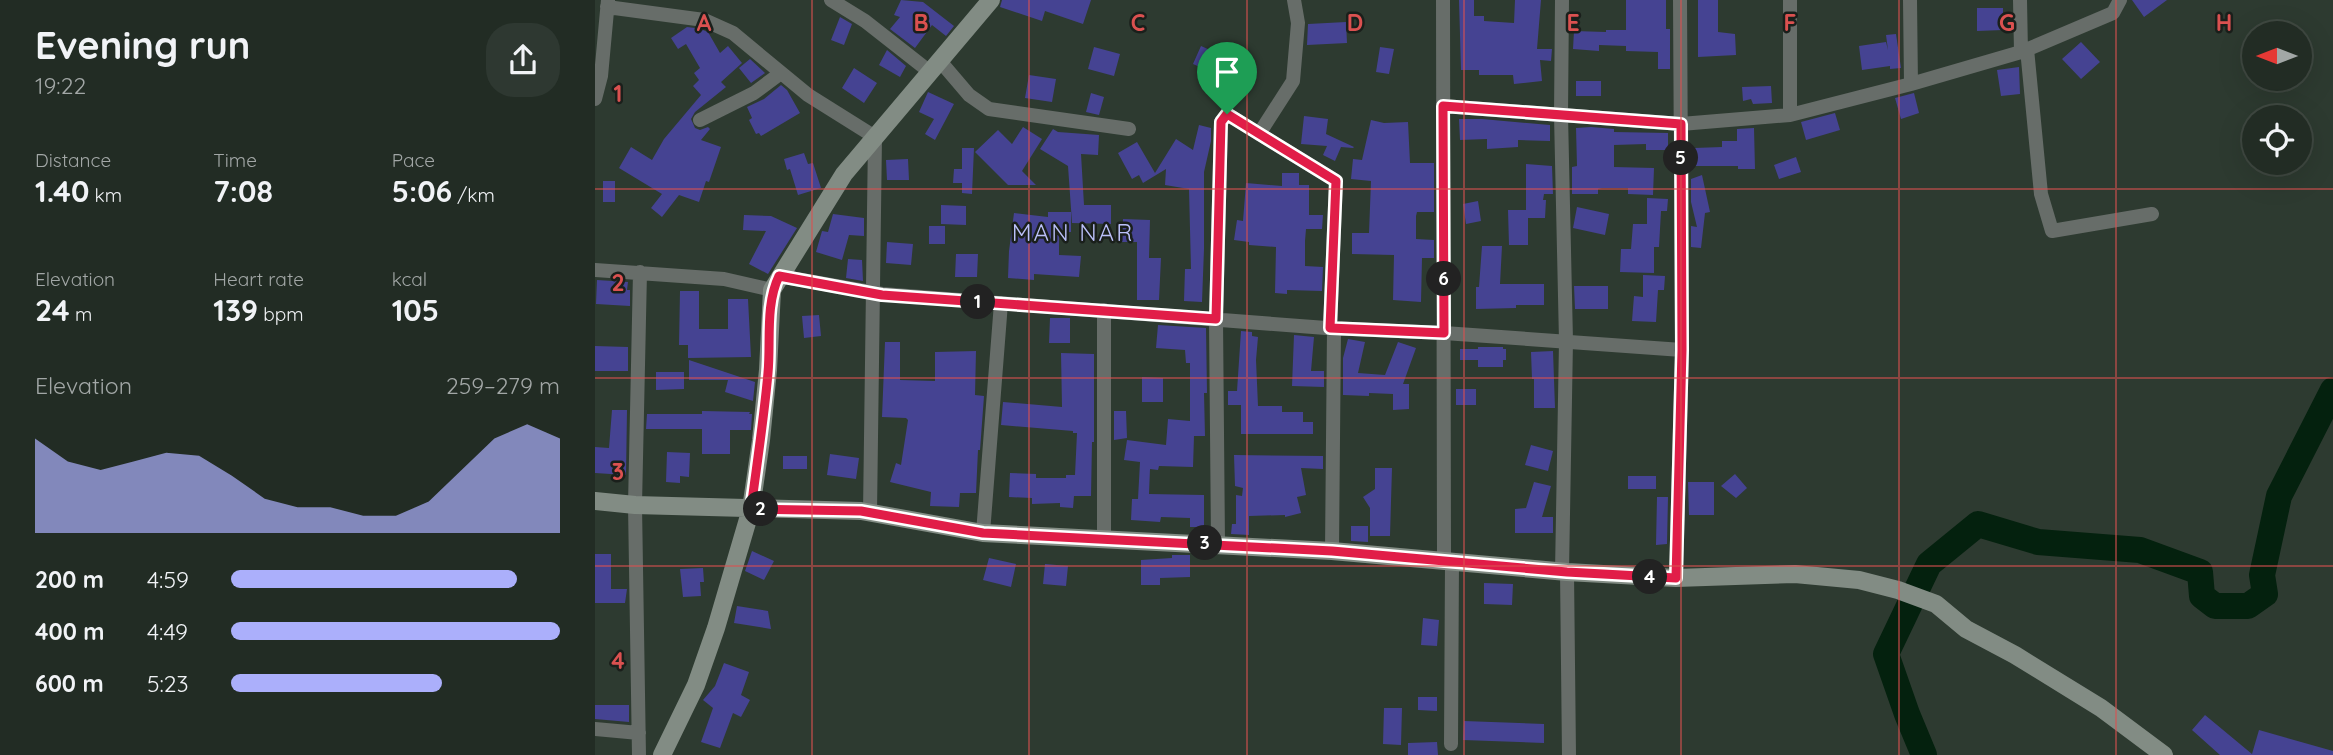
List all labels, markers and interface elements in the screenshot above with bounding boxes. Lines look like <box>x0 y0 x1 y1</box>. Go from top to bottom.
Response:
text: A <box>697 8 712 37</box>
text: B <box>913 8 929 37</box>
text: C <box>1131 8 1145 37</box>
text: D <box>1347 8 1363 37</box>
text: E <box>1566 8 1580 37</box>
text: F <box>1784 8 1796 37</box>
text: G <box>1999 8 2015 37</box>
text: H <box>2216 8 2232 37</box>
text: Evening run <box>35 21 250 69</box>
north arrow <box>2242 21 2312 91</box>
map controls <box>2242 21 2312 175</box>
button: share <box>486 23 560 97</box>
pin <box>1197 42 1257 114</box>
icon: arrive <box>1208 53 1246 91</box>
text: 19:22 <box>35 71 86 100</box>
text: 1 <box>614 79 622 108</box>
button: locate <box>2242 105 2312 175</box>
pin: 5 <box>1663 140 1699 176</box>
text: 5 <box>1675 145 1686 169</box>
text: Distance <box>35 148 111 172</box>
text: Time <box>213 148 257 172</box>
text: Pace <box>392 148 435 172</box>
text: 1.40 <box>35 172 89 210</box>
text: 7:08 <box>213 172 273 210</box>
text: 5:06 <box>392 172 452 210</box>
text: km <box>89 183 122 207</box>
text: /km <box>452 183 495 207</box>
district label: MAN NAR <box>1012 217 1134 247</box>
pin: 6 <box>1427 262 1461 296</box>
text: 6 <box>1438 266 1449 290</box>
text: Elevation <box>35 267 115 291</box>
text: Heart rate <box>213 267 304 291</box>
text: kcal <box>392 267 427 291</box>
text: 2 <box>611 268 625 297</box>
pin: 1 <box>961 284 995 320</box>
text: 1 <box>974 289 981 313</box>
text: 24 <box>35 291 70 329</box>
text: 139 <box>213 291 258 329</box>
text: 105 <box>392 291 439 329</box>
text: m <box>70 302 92 326</box>
text: bpm <box>258 302 304 326</box>
text: Elevation <box>35 371 132 400</box>
text: 259–279 m <box>446 371 560 400</box>
text: 3 <box>612 457 624 486</box>
pin: 2 <box>743 491 779 526</box>
text: 2 <box>755 496 766 520</box>
pin: 3 <box>1187 526 1223 560</box>
text: 3 <box>1199 530 1210 554</box>
pin: 4 <box>1633 560 1667 594</box>
text: 4 <box>1644 564 1655 588</box>
text: 200 m <box>35 565 104 594</box>
text: 4:59 <box>147 565 189 594</box>
text: 400 m <box>35 617 104 646</box>
text: 4:49 <box>147 617 188 646</box>
text: 4 <box>611 646 625 675</box>
text: 600 m <box>35 669 104 698</box>
text: 5:23 <box>147 669 189 698</box>

